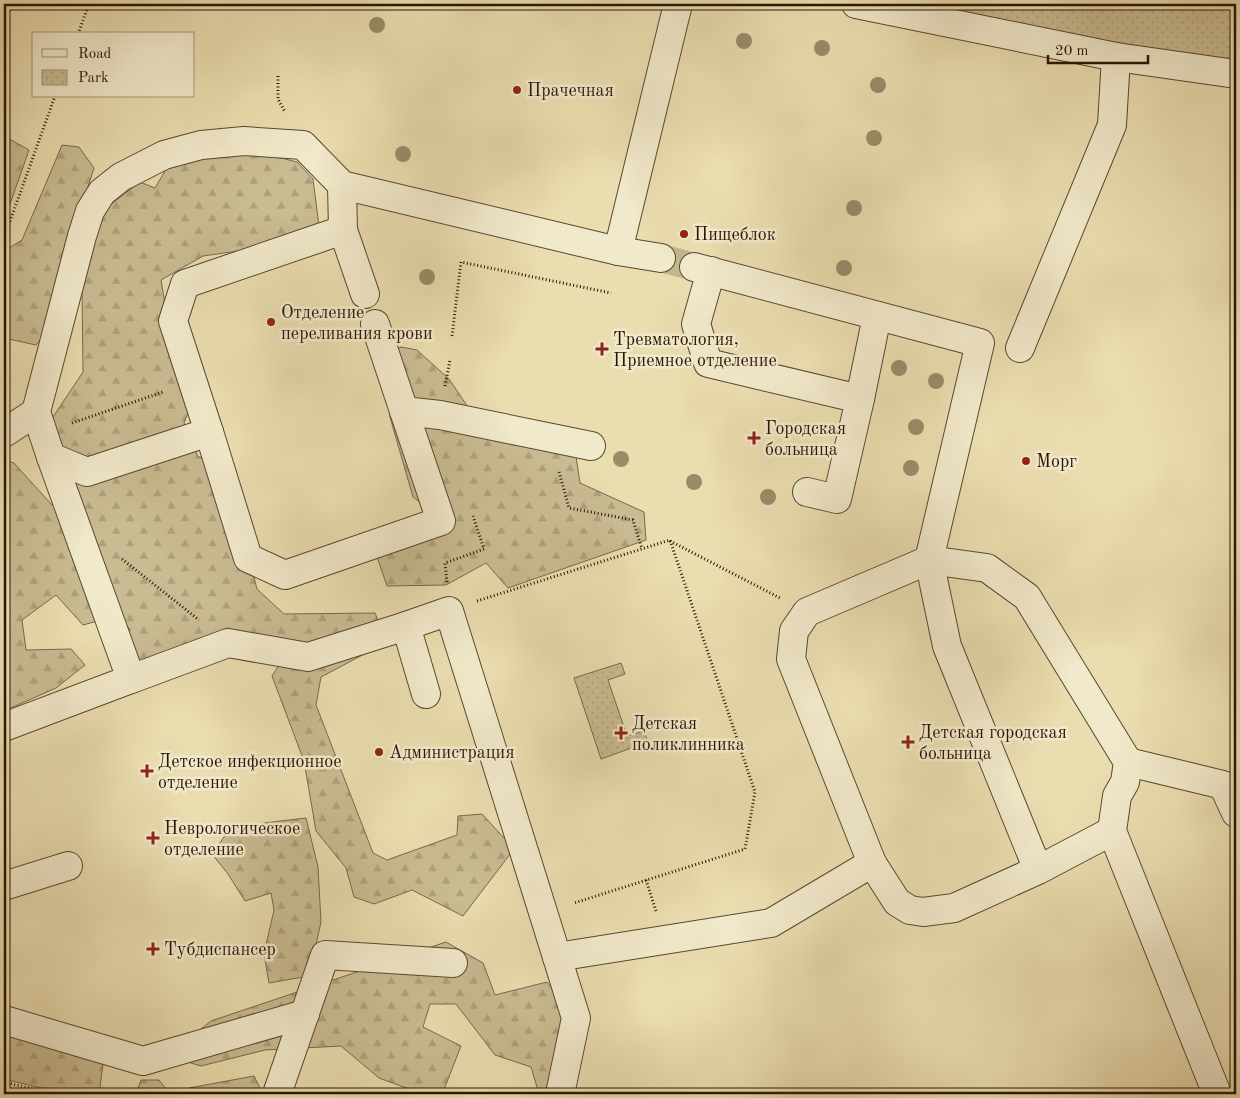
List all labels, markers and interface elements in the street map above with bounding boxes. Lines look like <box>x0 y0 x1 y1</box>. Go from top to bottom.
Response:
legend <box>32 32 195 98</box>
scale bar <box>1048 32 1148 64</box>
text: 20 m <box>1055 44 1089 59</box>
text: Road <box>78 47 112 62</box>
text: Park <box>78 71 109 86</box>
place label: Прачечная <box>527 82 614 100</box>
marker: Прачечная <box>511 84 523 96</box>
place label: Пищеблок <box>694 226 776 244</box>
marker: Пищеблок <box>678 228 690 240</box>
place label: Отделение переливания крови <box>281 304 433 343</box>
marker: Отделение переливания крови <box>265 316 277 328</box>
place label: Тревматология, Приемное отделение <box>613 331 777 370</box>
marker: Тревматология, Приемное отделение <box>595 342 609 356</box>
place label: Городская больница <box>765 420 846 459</box>
marker: Городская больница <box>747 431 761 445</box>
place label: Морг <box>1036 453 1077 471</box>
marker: Морг <box>1020 455 1032 467</box>
place label: Детская поликлинника <box>632 715 745 754</box>
place label: Детская городская больница <box>919 724 1067 763</box>
marker: Детская поликлинника <box>614 726 628 740</box>
marker: Детская городская больница <box>901 735 915 749</box>
place label: Администрация <box>389 744 515 762</box>
marker: Администрация <box>373 746 385 758</box>
place label: Детское инфекционное отделение <box>158 753 341 792</box>
marker: Детское инфекционное отделение <box>140 764 154 778</box>
place label: Неврологическое отделение <box>164 820 300 859</box>
marker: Неврологическое отделение <box>146 831 160 845</box>
place label: Тубдиспансер <box>164 941 276 959</box>
marker: Тубдиспансер <box>146 942 160 956</box>

